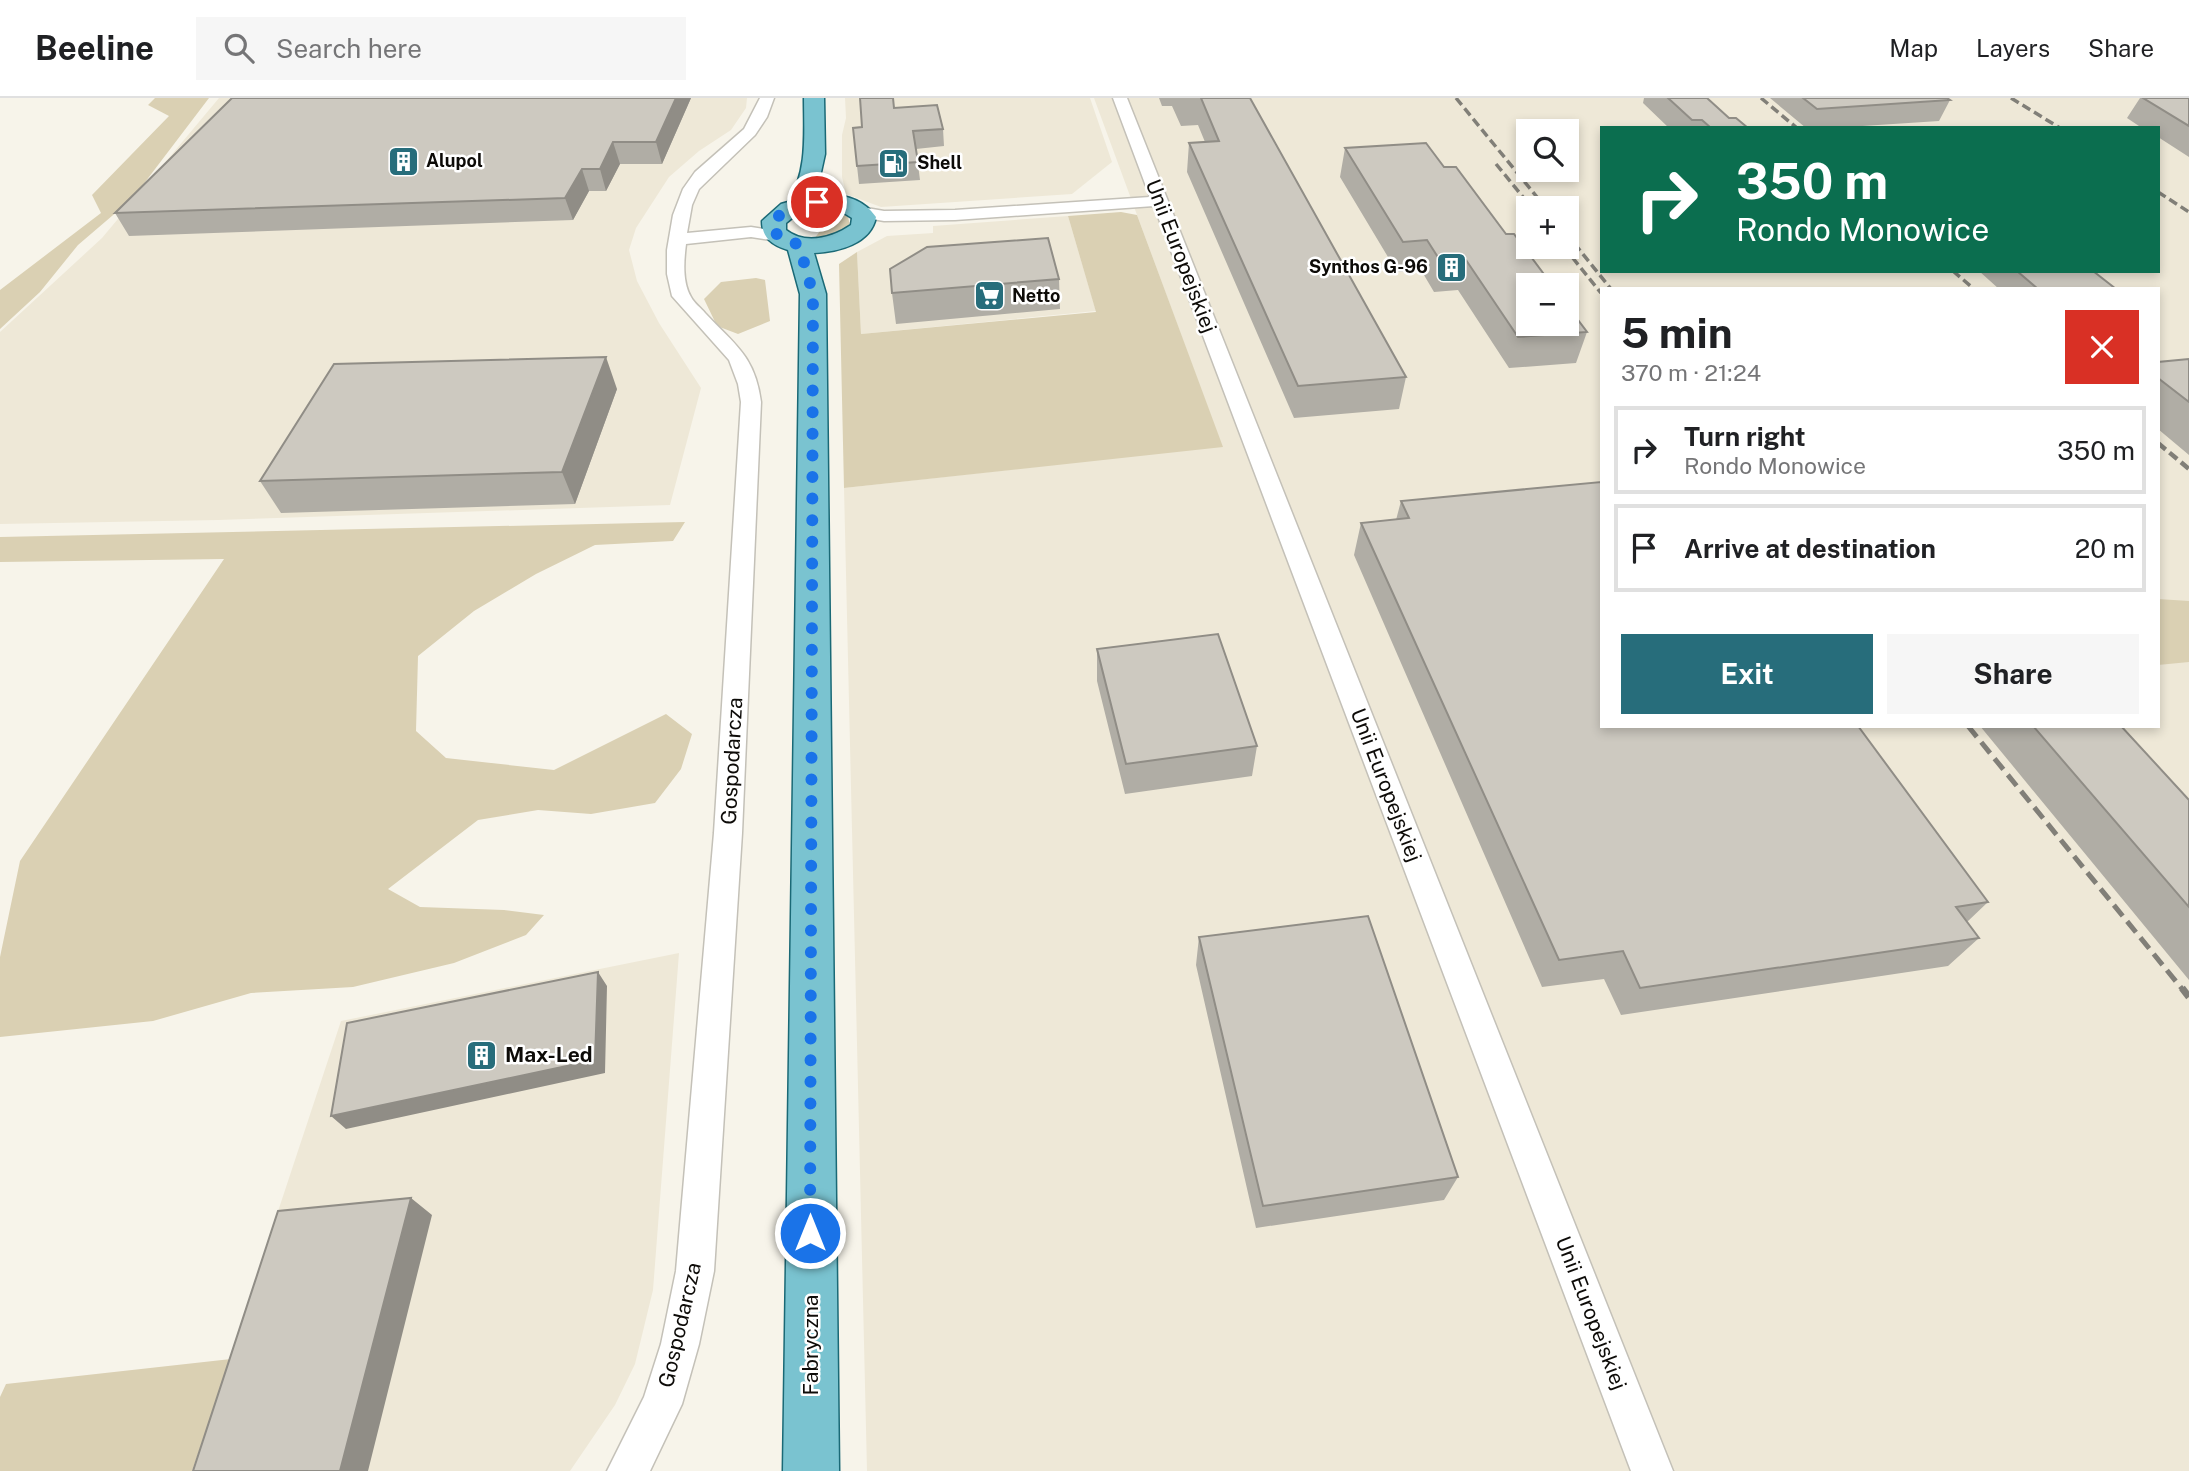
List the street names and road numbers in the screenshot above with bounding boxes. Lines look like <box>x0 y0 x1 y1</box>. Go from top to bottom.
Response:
street label: Unii Europejskiej <box>1141 175 1222 336</box>
street label: Gospodarcza <box>716 697 747 825</box>
street label: Unii Europejskiej <box>1346 704 1427 865</box>
street label: Unii Europejskiej <box>1551 1232 1632 1393</box>
street label: Gospodarcza <box>653 1260 706 1390</box>
street label: Fabryczna <box>798 1295 823 1395</box>

